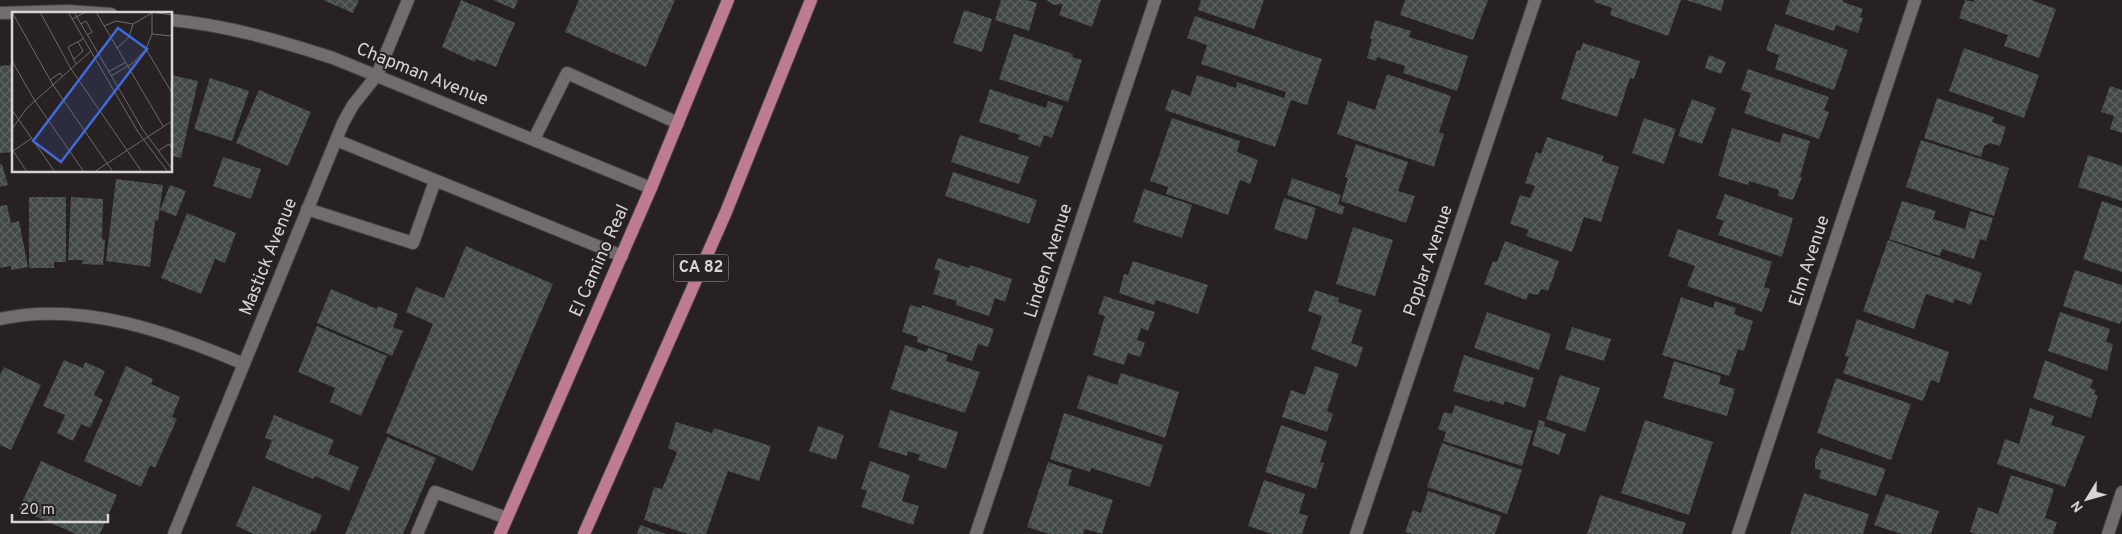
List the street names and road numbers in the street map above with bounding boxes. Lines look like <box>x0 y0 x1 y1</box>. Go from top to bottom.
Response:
street label: Chapman Avenue <box>353 38 491 112</box>
street label: Mastick Avenue <box>235 195 303 319</box>
street label: El Camino Real <box>565 201 635 321</box>
street label: Linden Avenue <box>1020 201 1078 321</box>
street label: Poplar Avenue <box>1399 202 1459 320</box>
street label: Elm Avenue <box>1784 213 1836 309</box>
road number: CA 82 <box>674 254 728 282</box>

